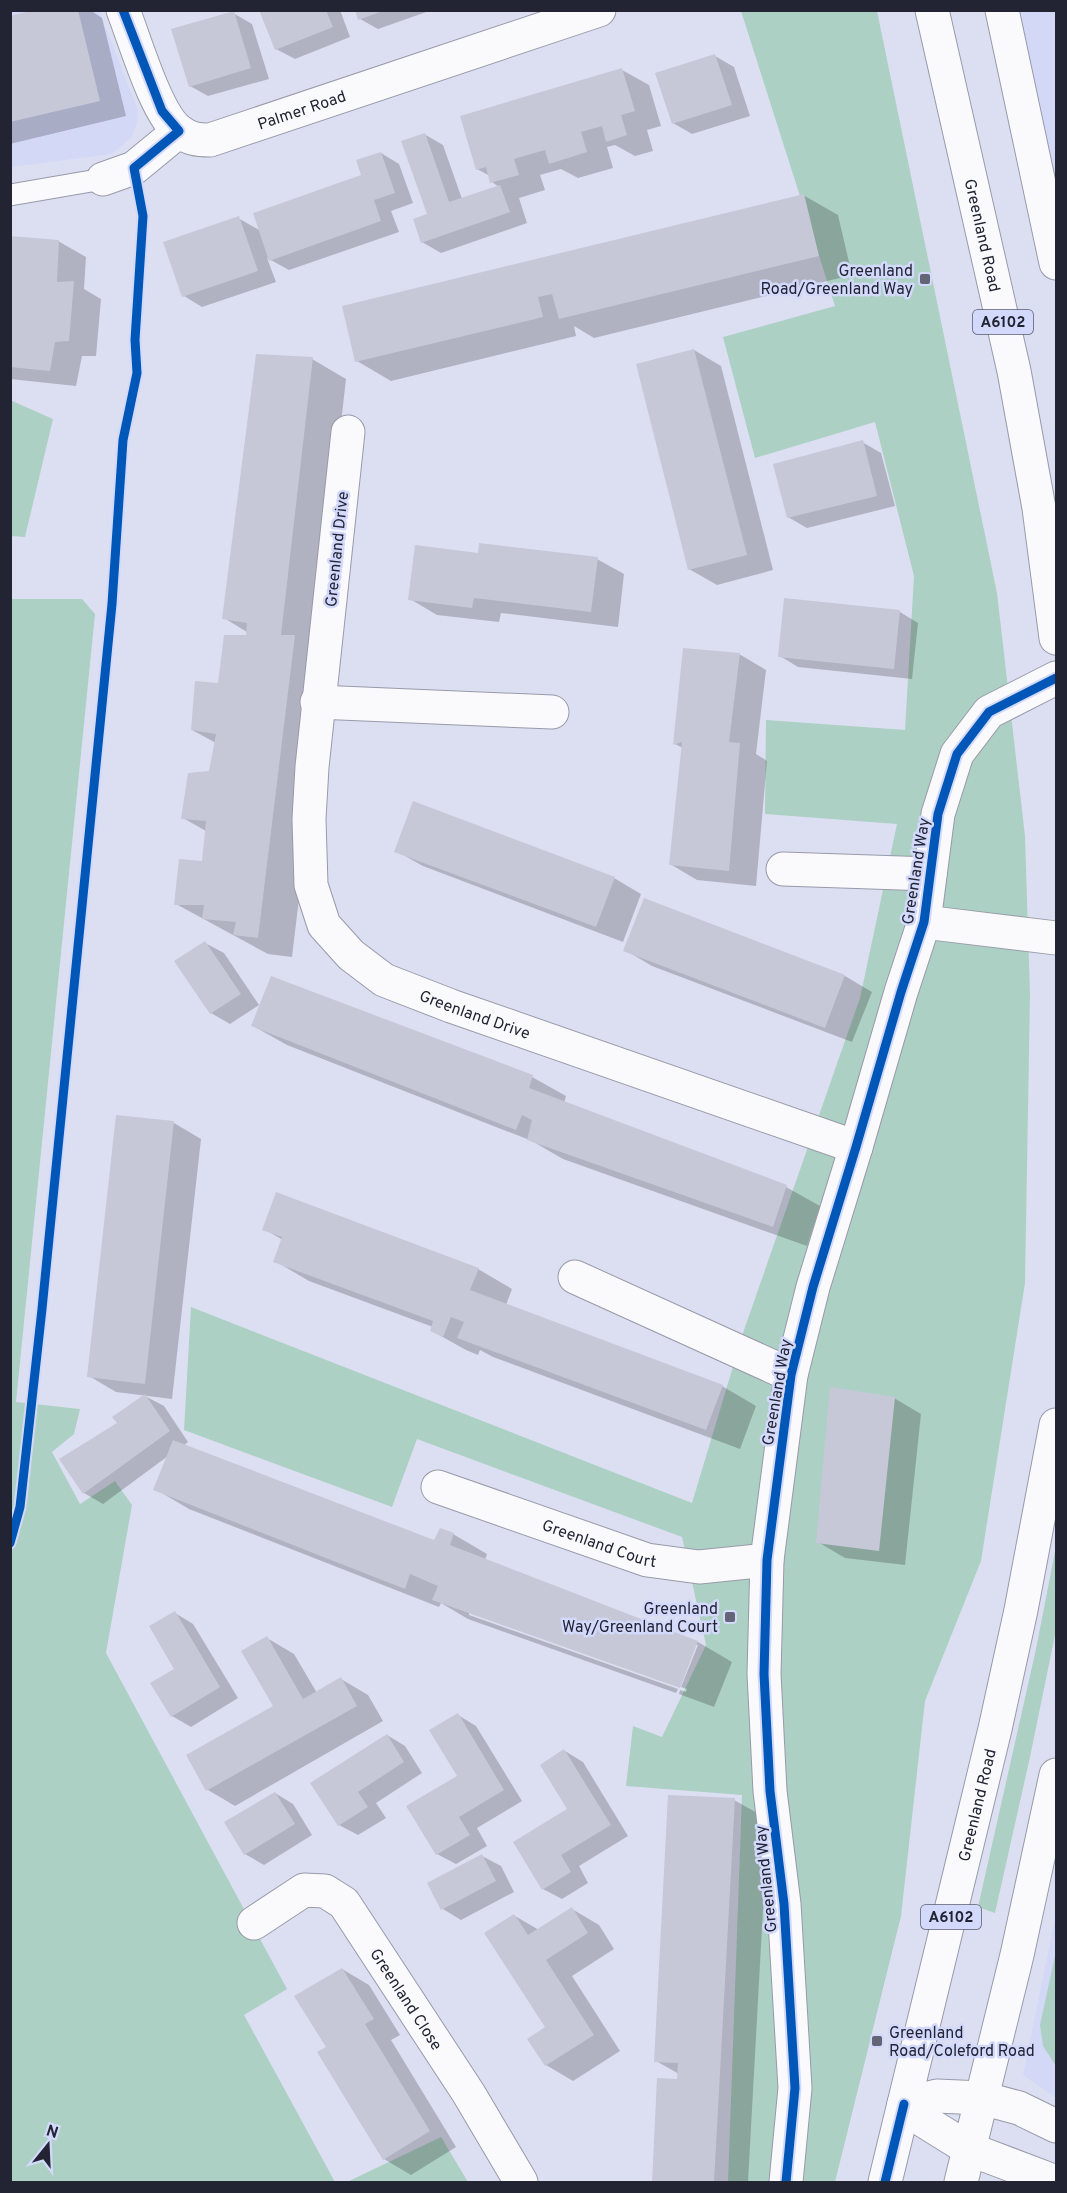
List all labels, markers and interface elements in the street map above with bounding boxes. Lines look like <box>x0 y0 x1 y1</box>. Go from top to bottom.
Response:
street label: Palmer Road <box>255 87 349 135</box>
street label: Greenland Road <box>959 177 1004 294</box>
place label: Greenland Road/Greenland Way <box>761 262 913 300</box>
marker: Greenland Road/Greenland Way <box>918 272 932 286</box>
road number: A6102 <box>973 310 1033 334</box>
street label: Greenland Drive <box>322 490 354 608</box>
street label: Greenland Way <box>899 816 935 926</box>
street label: Greenland Drive <box>416 987 532 1045</box>
street label: Greenland Way <box>759 1337 797 1447</box>
street label: Greenland Court <box>539 1516 657 1573</box>
place label: Greenland Way/Greenland Court <box>562 1600 718 1638</box>
marker: Greenland Way/Greenland Court <box>723 1610 737 1624</box>
street label: Greenland Road <box>955 1747 1002 1864</box>
street label: Greenland Way <box>751 1824 783 1933</box>
road number: A6102 <box>921 1905 981 1929</box>
street label: Greenland Close <box>364 1945 446 2055</box>
place label: Greenland Road/Coleford Road <box>889 2024 1035 2062</box>
marker: Greenland Road/Coleford Road <box>870 2034 884 2048</box>
north arrow <box>18 2115 78 2175</box>
text: N <box>43 2121 61 2144</box>

